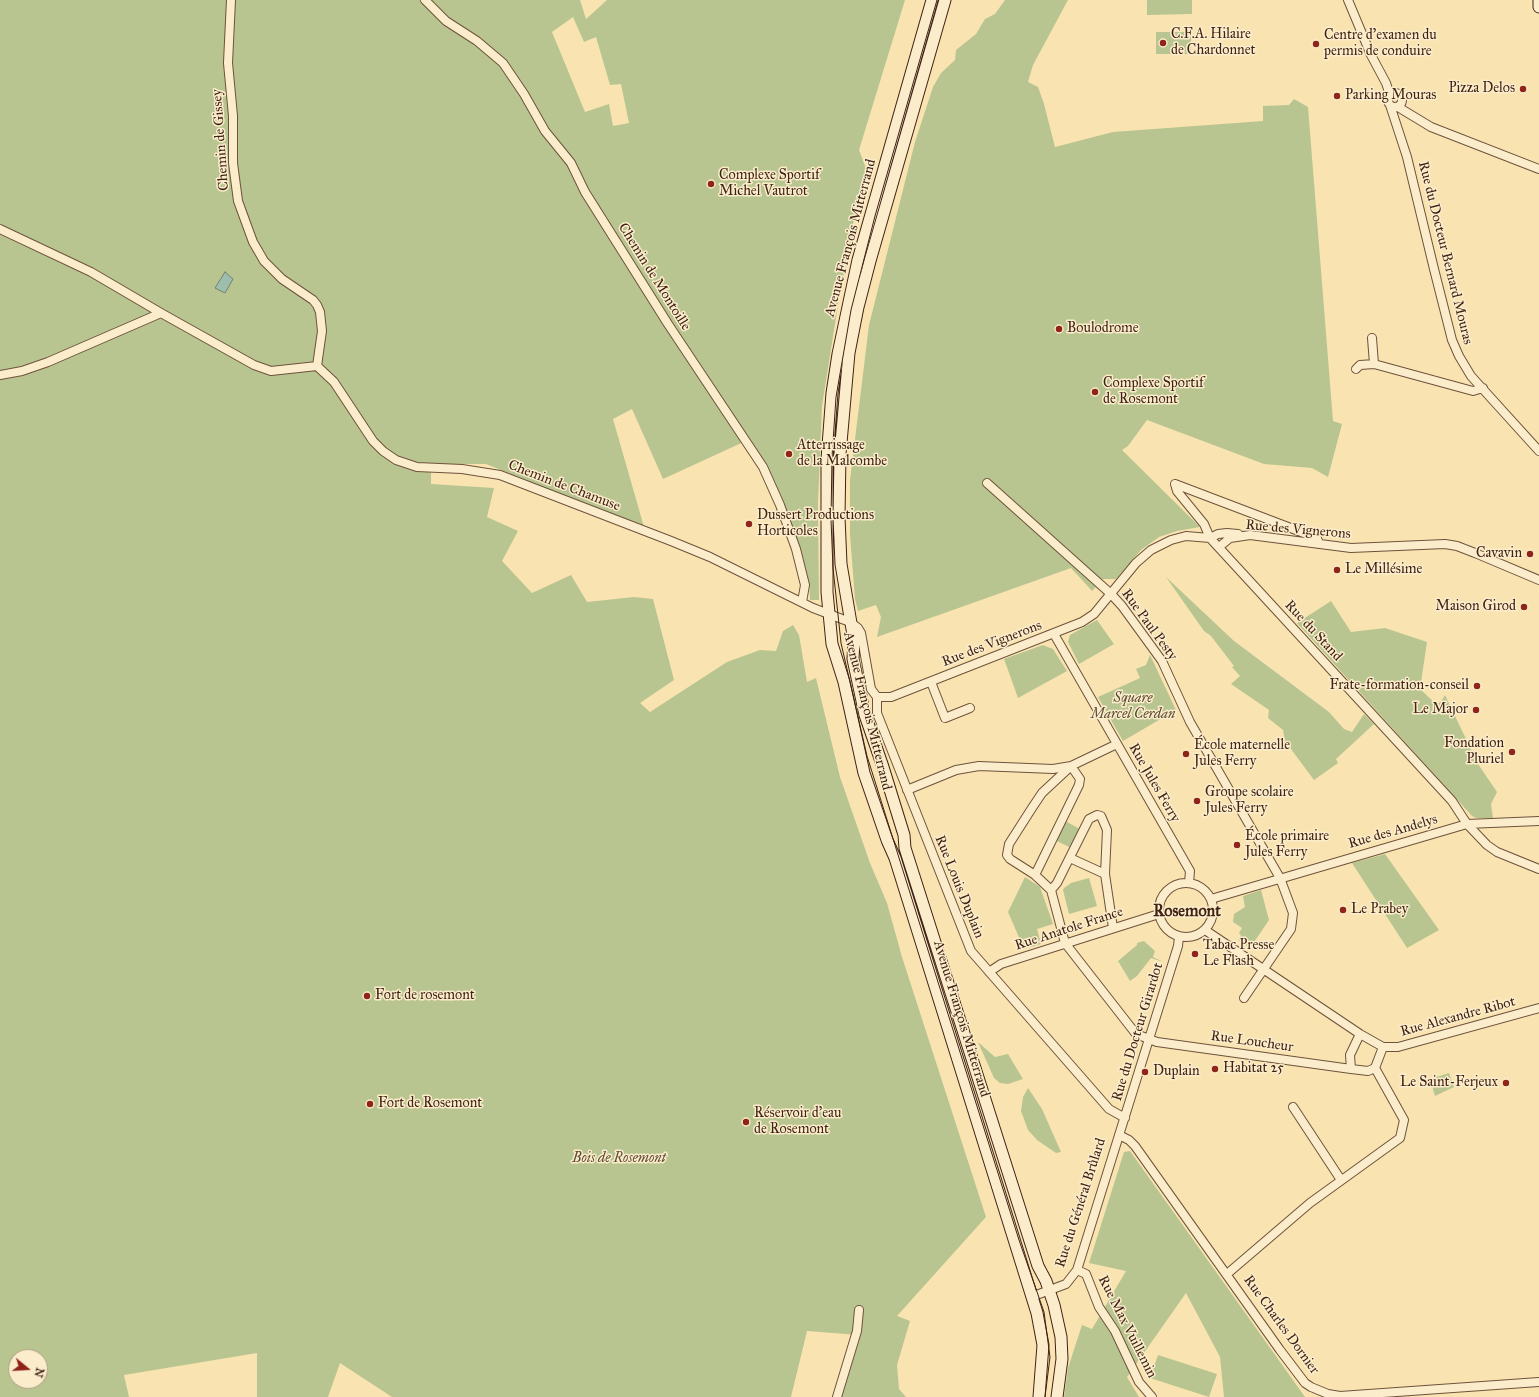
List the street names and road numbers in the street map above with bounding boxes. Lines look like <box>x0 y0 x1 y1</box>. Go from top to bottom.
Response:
street label: Chemin de Gissey <box>209 89 233 191</box>
street label: Avenue François Mitterrand <box>822 157 880 319</box>
street label: Rue du Docteur Bernard Mouras <box>1414 160 1476 346</box>
street label: Chemin de Montoille <box>614 220 694 334</box>
street label: Chemin de Chamuse <box>506 457 622 515</box>
street label: Rue des Vignerons <box>1245 517 1351 543</box>
street label: Rue Paul Pesty <box>1117 586 1181 664</box>
street label: Rue du Stand <box>1281 597 1345 665</box>
street label: Rue des Vignerons <box>940 617 1044 671</box>
street label: Avenue François Mitterrand <box>839 630 895 792</box>
street label: Rue Jules Ferry <box>1125 741 1183 825</box>
street label: Rue des Andelys <box>1346 811 1440 853</box>
street label: Rue Louis Duplain <box>931 833 987 941</box>
street label: Rue Anatole France <box>1013 904 1125 954</box>
street label: Avenue François Mitterrand <box>929 939 993 1099</box>
street label: Rue du Docteur Girardot <box>1109 961 1167 1103</box>
street label: Rue Alexandre Ribot <box>1399 994 1517 1040</box>
street label: Rue Loucheur <box>1210 1028 1294 1056</box>
street label: Rue du Général Brûlard <box>1052 1136 1110 1270</box>
street label: Rue Charles Dornier <box>1240 1272 1322 1378</box>
street label: Rue Max Vuillemin <box>1094 1273 1160 1381</box>

